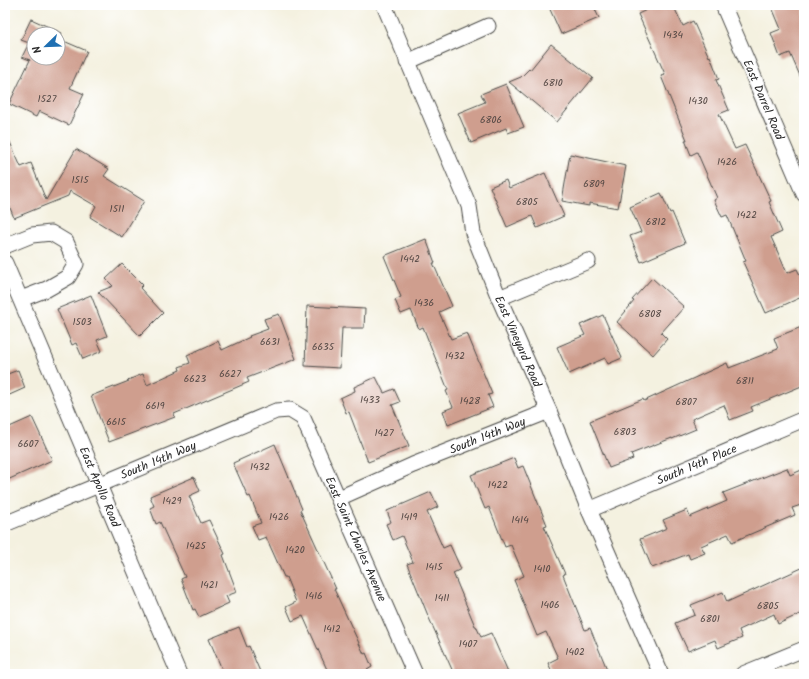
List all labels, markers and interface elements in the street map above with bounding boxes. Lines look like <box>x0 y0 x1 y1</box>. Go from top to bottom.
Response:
north arrow <box>26 26 66 66</box>
house number: 1434 <box>663 27 683 43</box>
text: N <box>28 43 47 56</box>
street label: East Darrel Road <box>738 56 790 144</box>
house number: 6810 <box>543 75 563 91</box>
house number: 1527 <box>38 91 57 107</box>
house number: 1430 <box>688 93 708 109</box>
house number: 6806 <box>480 112 502 128</box>
house number: 1426 <box>717 154 737 170</box>
house number: 1515 <box>71 172 89 188</box>
house number: 6809 <box>583 176 605 192</box>
house number: 6805 <box>516 194 539 210</box>
house number: 1511 <box>110 201 124 217</box>
house number: 1422 <box>737 207 757 223</box>
house number: 6812 <box>646 214 666 230</box>
house number: 1442 <box>400 251 420 267</box>
street label: East Vineyard Road <box>490 293 547 391</box>
house number: 1436 <box>414 295 434 311</box>
house number: 6808 <box>639 306 662 322</box>
house number: 1503 <box>72 314 92 330</box>
house number: 6631 <box>260 334 280 350</box>
house number: 6635 <box>312 339 335 355</box>
house number: 1432 <box>445 348 465 364</box>
house number: 6627 <box>219 366 241 382</box>
house number: 6623 <box>184 371 207 387</box>
house number: 6811 <box>736 373 754 389</box>
house number: 1433 <box>360 392 380 408</box>
house number: 1428 <box>460 393 481 409</box>
house number: 6807 <box>675 394 697 410</box>
house number: 6619 <box>145 398 165 414</box>
street label: South 14th Way <box>446 412 529 459</box>
house number: 6615 <box>106 414 126 430</box>
house number: 6803 <box>614 424 636 440</box>
house number: 1427 <box>374 425 394 441</box>
house number: 6607 <box>18 436 39 452</box>
street label: South 14th Way <box>117 436 199 484</box>
street label: South 14th Place <box>654 439 740 490</box>
street label: East Apollo Road <box>74 443 126 531</box>
house number: 1432 <box>250 459 270 475</box>
street label: East Saint Charles Avenue <box>320 473 392 605</box>
house number: 1422 <box>488 477 508 493</box>
house number: 1429 <box>162 493 182 509</box>
house number: 1426 <box>269 509 289 525</box>
house number: 1419 <box>401 509 417 525</box>
house number: 1414 <box>511 512 529 528</box>
house number: 1425 <box>186 538 207 554</box>
house number: 1420 <box>285 542 305 558</box>
house number: 1415 <box>425 559 443 575</box>
house number: 1410 <box>534 561 550 577</box>
house number: 1421 <box>200 577 218 593</box>
house number: 1416 <box>305 588 323 604</box>
house number: 1411 <box>435 590 449 606</box>
house number: 1406 <box>540 597 560 613</box>
house number: 6805 <box>757 598 780 614</box>
house number: 6801 <box>700 611 720 627</box>
house number: 1412 <box>323 621 341 637</box>
house number: 1407 <box>459 636 478 652</box>
house number: 1402 <box>565 644 585 660</box>

